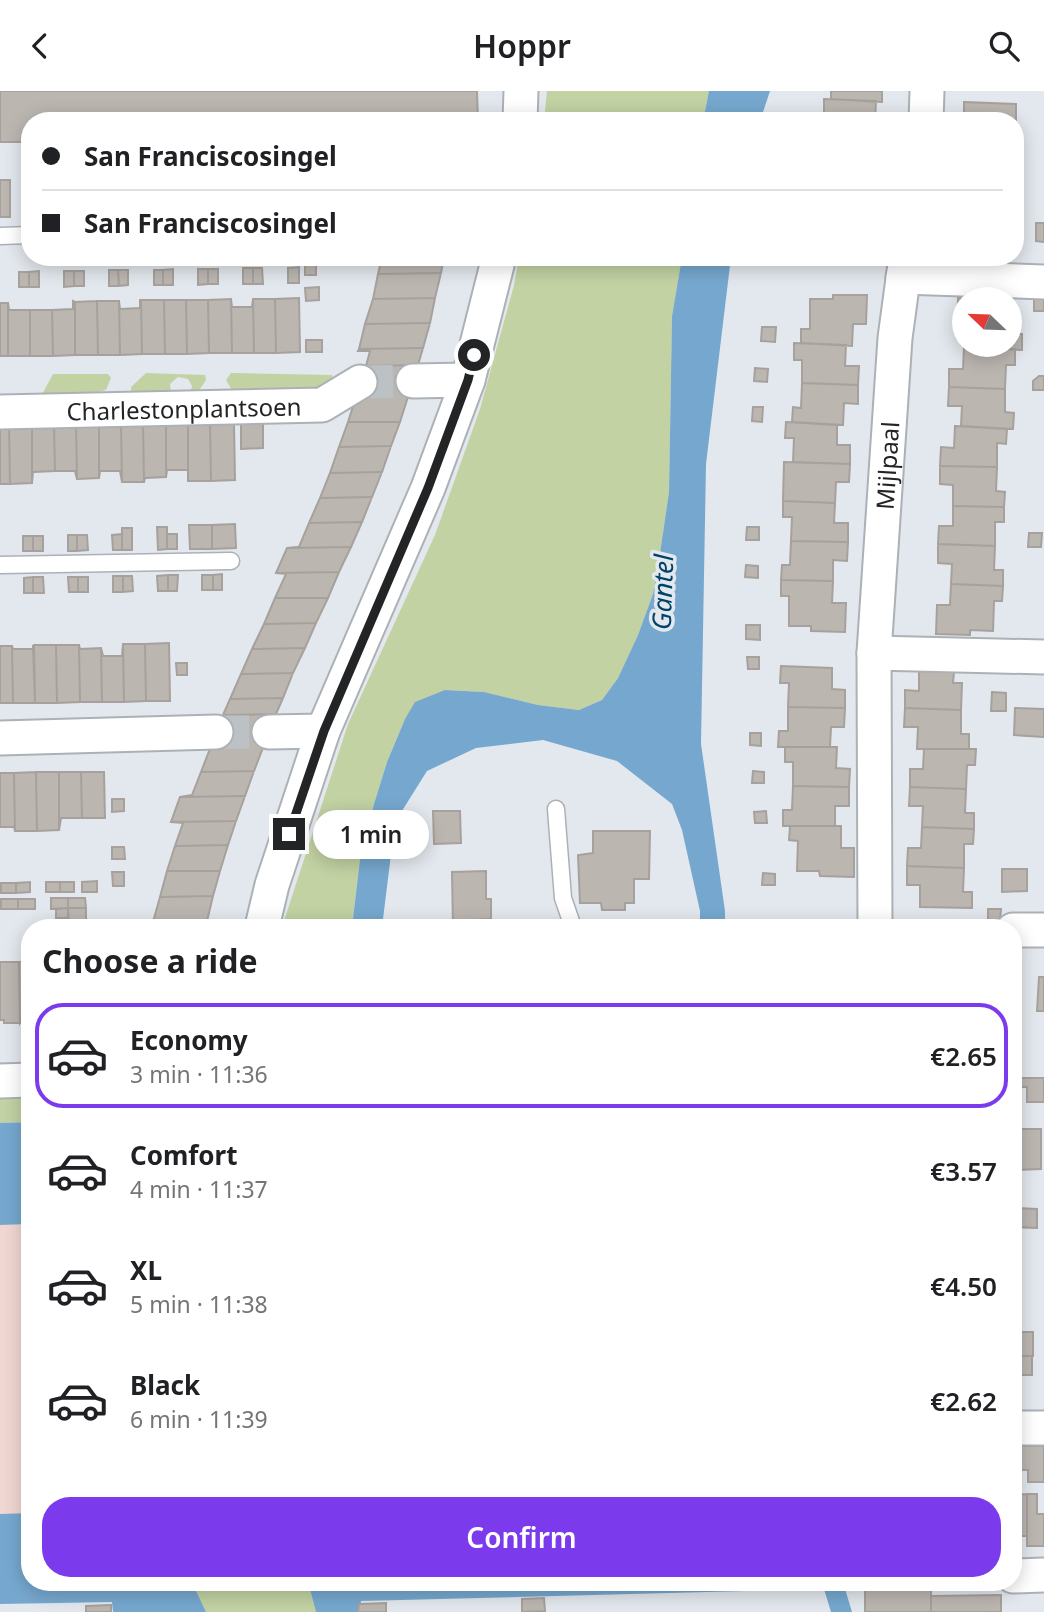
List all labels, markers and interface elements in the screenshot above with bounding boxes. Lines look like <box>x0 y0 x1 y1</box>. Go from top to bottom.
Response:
text: Hoppr <box>473 24 571 67</box>
icon: back <box>21 27 59 65</box>
icon: search <box>985 27 1023 65</box>
text: San Franciscosingel <box>84 138 337 174</box>
text: San Franciscosingel <box>84 205 337 241</box>
north arrow <box>952 287 1022 357</box>
map controls <box>952 287 1022 357</box>
route start <box>458 339 490 371</box>
street label: Charlestonplantsoen <box>66 389 302 427</box>
street label: Mijlpaal <box>867 420 906 511</box>
water label: Gantel <box>643 552 681 630</box>
callout: 1 min <box>314 809 429 859</box>
route end <box>273 818 305 850</box>
text: 1 min <box>340 818 402 850</box>
text: Choose a ride <box>42 939 258 982</box>
text: Economy <box>130 1022 248 1058</box>
icon: car <box>46 1024 109 1087</box>
text: €2.65 <box>930 1038 997 1074</box>
text: 3 min · 11:36 <box>130 1058 268 1090</box>
text: Comfort <box>130 1137 238 1173</box>
icon: car <box>46 1139 109 1202</box>
text: €3.57 <box>930 1153 997 1189</box>
text: 4 min · 11:37 <box>130 1173 268 1205</box>
text: XL <box>130 1252 162 1288</box>
icon: car <box>46 1254 109 1317</box>
text: €4.50 <box>930 1268 997 1304</box>
text: 5 min · 11:38 <box>130 1288 268 1320</box>
text: Black <box>130 1367 200 1403</box>
icon: car <box>46 1369 109 1432</box>
text: €2.62 <box>930 1383 997 1419</box>
text: 6 min · 11:39 <box>130 1403 268 1435</box>
button: Confirm <box>42 1497 1001 1577</box>

